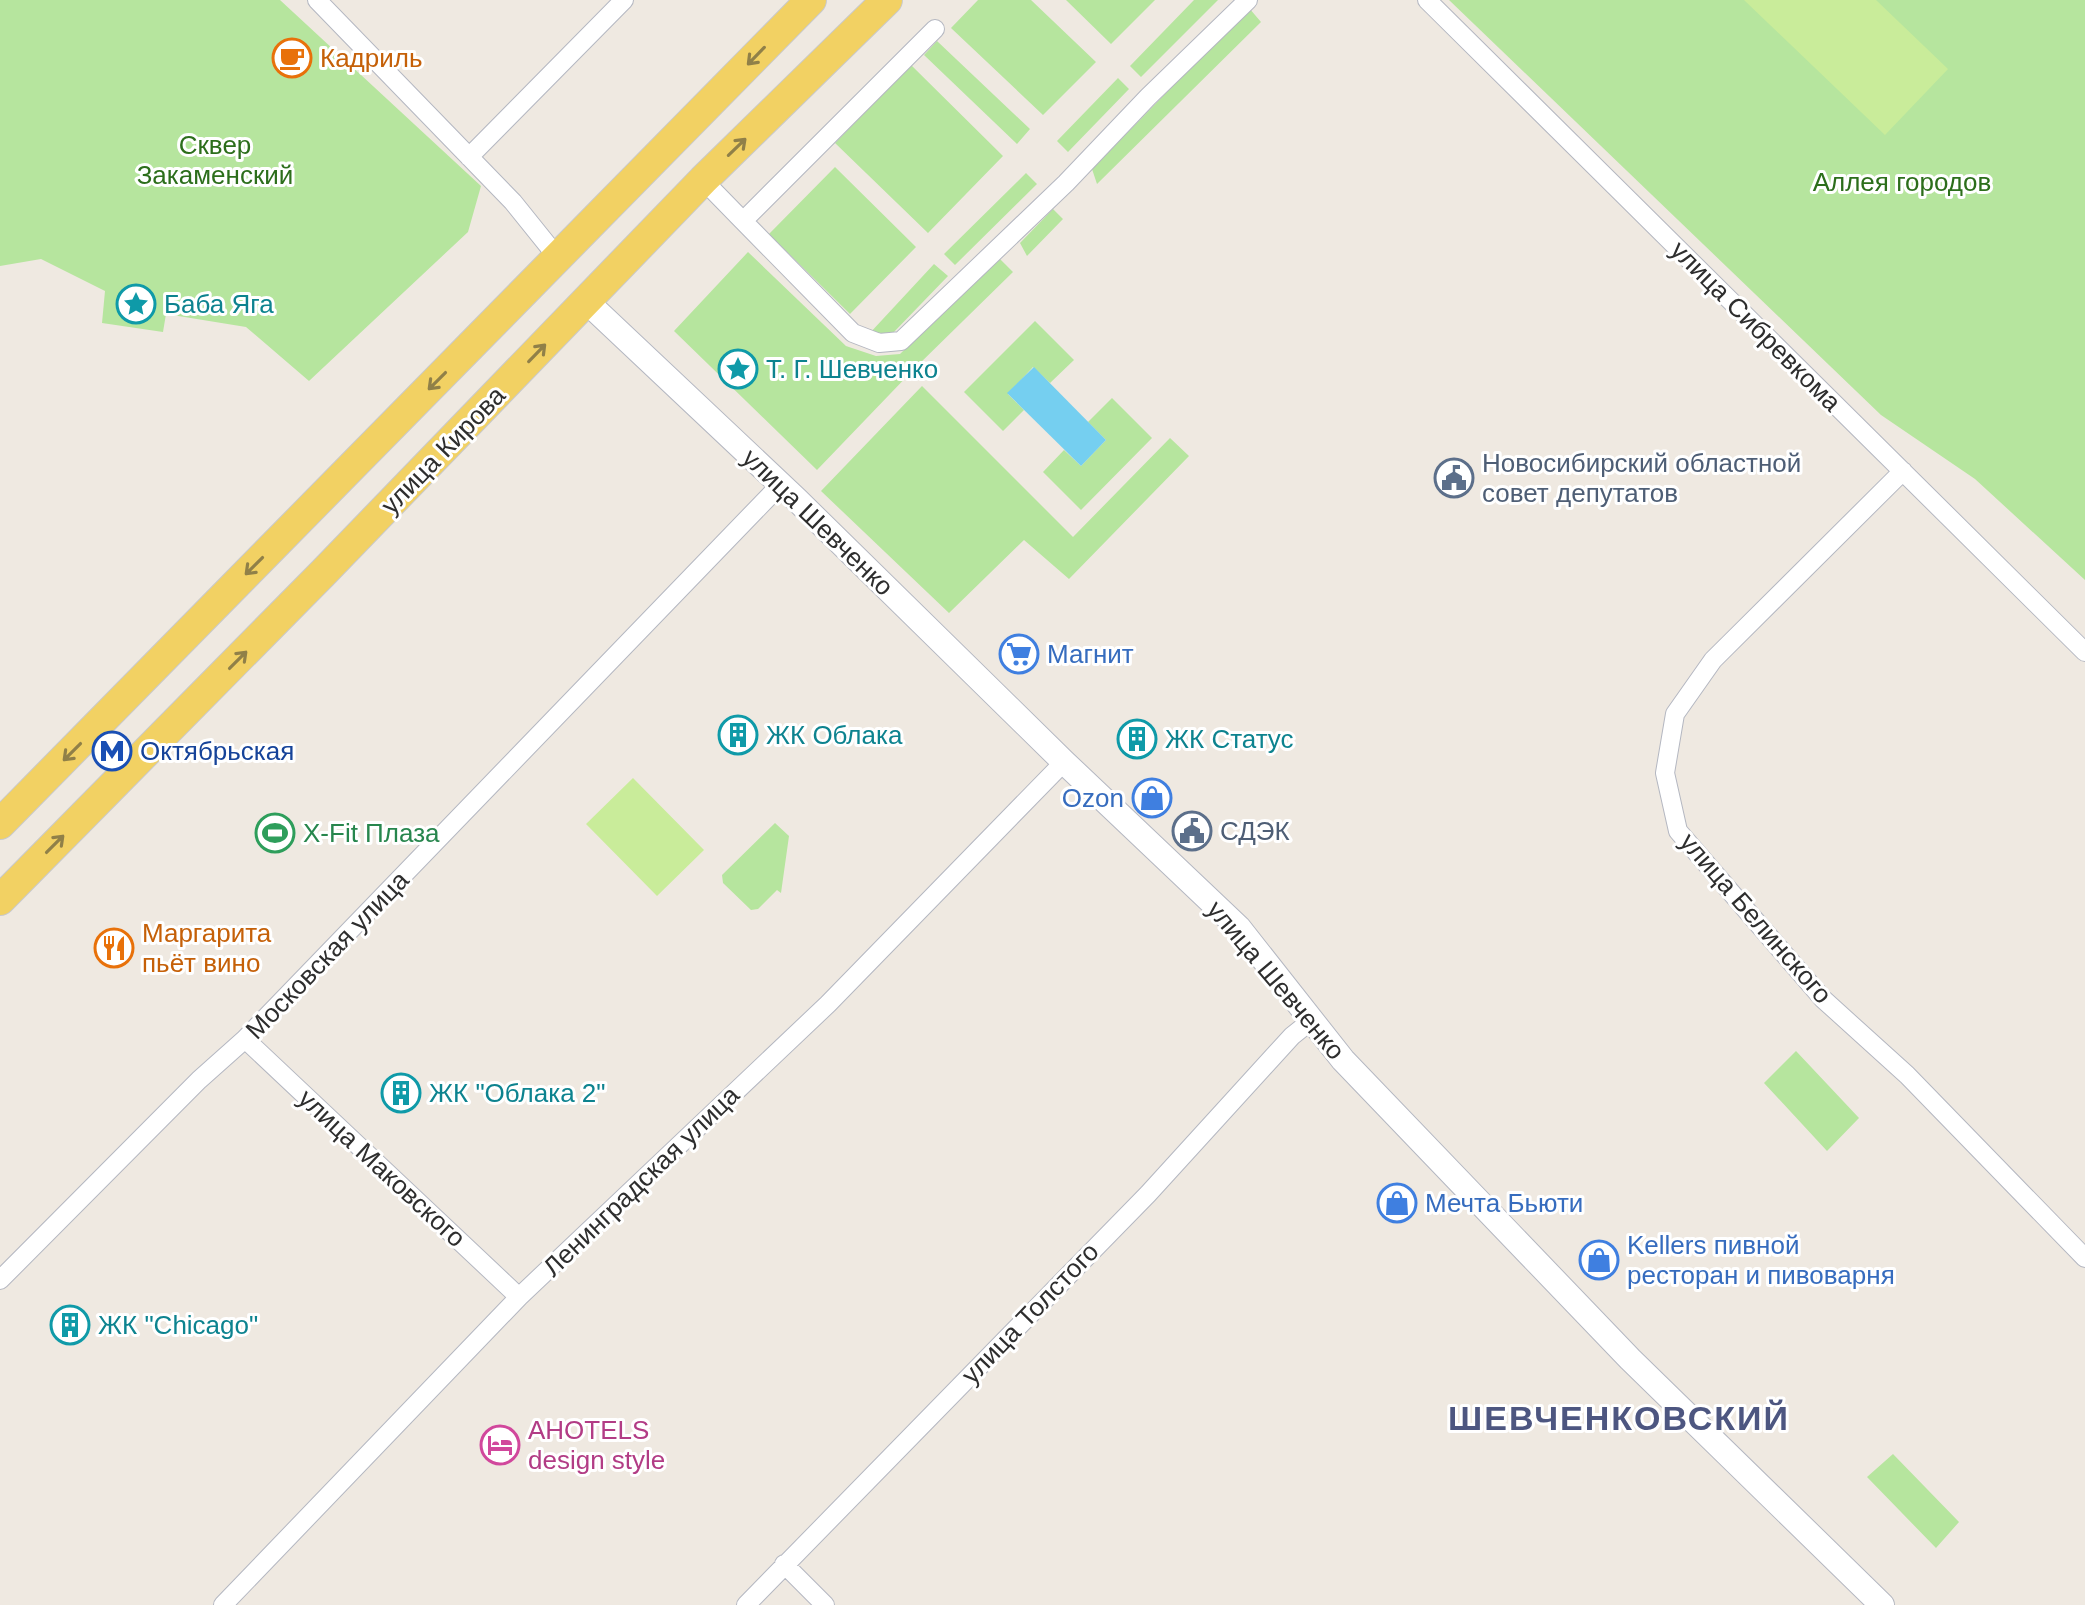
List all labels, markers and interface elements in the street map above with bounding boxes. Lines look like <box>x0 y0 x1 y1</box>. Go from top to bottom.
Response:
cafe icon: Кадриль <box>271 37 313 79</box>
place label: Кадриль <box>320 43 422 73</box>
one-way arrow <box>747 46 766 65</box>
park label: Сквер Закаменский <box>137 130 293 190</box>
one-way arrow <box>727 137 747 156</box>
park label: Аллея городов <box>1813 167 1991 197</box>
street label: улица Сибревкома <box>1665 235 1848 418</box>
place icon: Баба Яга <box>115 283 157 325</box>
place label: Баба Яга <box>164 289 274 319</box>
one-way arrow <box>527 344 546 363</box>
place icon: Т. Г. Шевченко <box>717 348 759 390</box>
place label: Т. Г. Шевченко <box>766 354 938 384</box>
one-way arrow <box>427 371 446 391</box>
street label: улица Кирова <box>375 380 512 520</box>
street label: улица Шевченко <box>736 442 900 602</box>
place label: Новосибирский областной совет депутатов <box>1482 448 1801 508</box>
public building icon: Новосибирский областной совет депутатов <box>1433 457 1475 499</box>
one-way arrow <box>244 557 264 576</box>
supermarket icon: Магнит <box>998 633 1040 675</box>
place label: Магнит <box>1047 639 1134 669</box>
one-way arrow <box>228 651 247 670</box>
building icon: ЖК Облака <box>717 714 759 756</box>
building icon: ЖК Статус <box>1116 718 1158 760</box>
place label: ЖК Облака <box>766 720 903 750</box>
place label: ЖК Статус <box>1165 724 1294 754</box>
metro station icon: Октябрьская <box>91 730 133 772</box>
place label: Октябрьская <box>140 736 294 766</box>
one-way arrow <box>63 742 82 761</box>
shop icon: Ozon <box>1131 777 1173 819</box>
place label: Ozon <box>1062 783 1124 813</box>
public building icon: СДЭК <box>1171 810 1213 852</box>
sports icon: X-Fit Плаза <box>254 812 296 854</box>
place label: СДЭК <box>1220 816 1290 846</box>
place label: X-Fit Плаза <box>303 818 440 848</box>
street label: улица Белинского <box>1674 827 1838 1009</box>
one-way arrow <box>45 835 64 854</box>
street label: Московская улица <box>239 865 415 1045</box>
street label: улица Шевченко <box>1201 894 1351 1066</box>
place label: Маргарита пьёт вино <box>142 918 272 978</box>
restaurant icon: Маргарита пьёт вино <box>93 927 135 969</box>
building icon: ЖК "Облака 2" <box>380 1072 422 1114</box>
place label: ЖК "Облака 2" <box>429 1078 606 1108</box>
street label: Ленинградская улица <box>537 1079 746 1282</box>
street label: улица Маковского <box>292 1083 472 1253</box>
shop icon: Мечта Бьюти <box>1376 1182 1418 1224</box>
place label: Мечта Бьюти <box>1425 1188 1583 1218</box>
place label: Kellers пивной ресторан и пивоварня <box>1627 1230 1895 1290</box>
street label: улица Толстого <box>955 1236 1105 1390</box>
shop icon: Kellers пивной ресторан и пивоварня <box>1578 1239 1620 1281</box>
building icon: ЖК "Chicago" <box>49 1304 91 1346</box>
place label: ЖК "Chicago" <box>98 1310 258 1340</box>
district label: ШЕВЧЕНКОВСКИЙ <box>1448 1399 1790 1437</box>
place label: AHOTELS design style <box>528 1415 665 1475</box>
hotel icon: AHOTELS design style <box>479 1424 521 1466</box>

